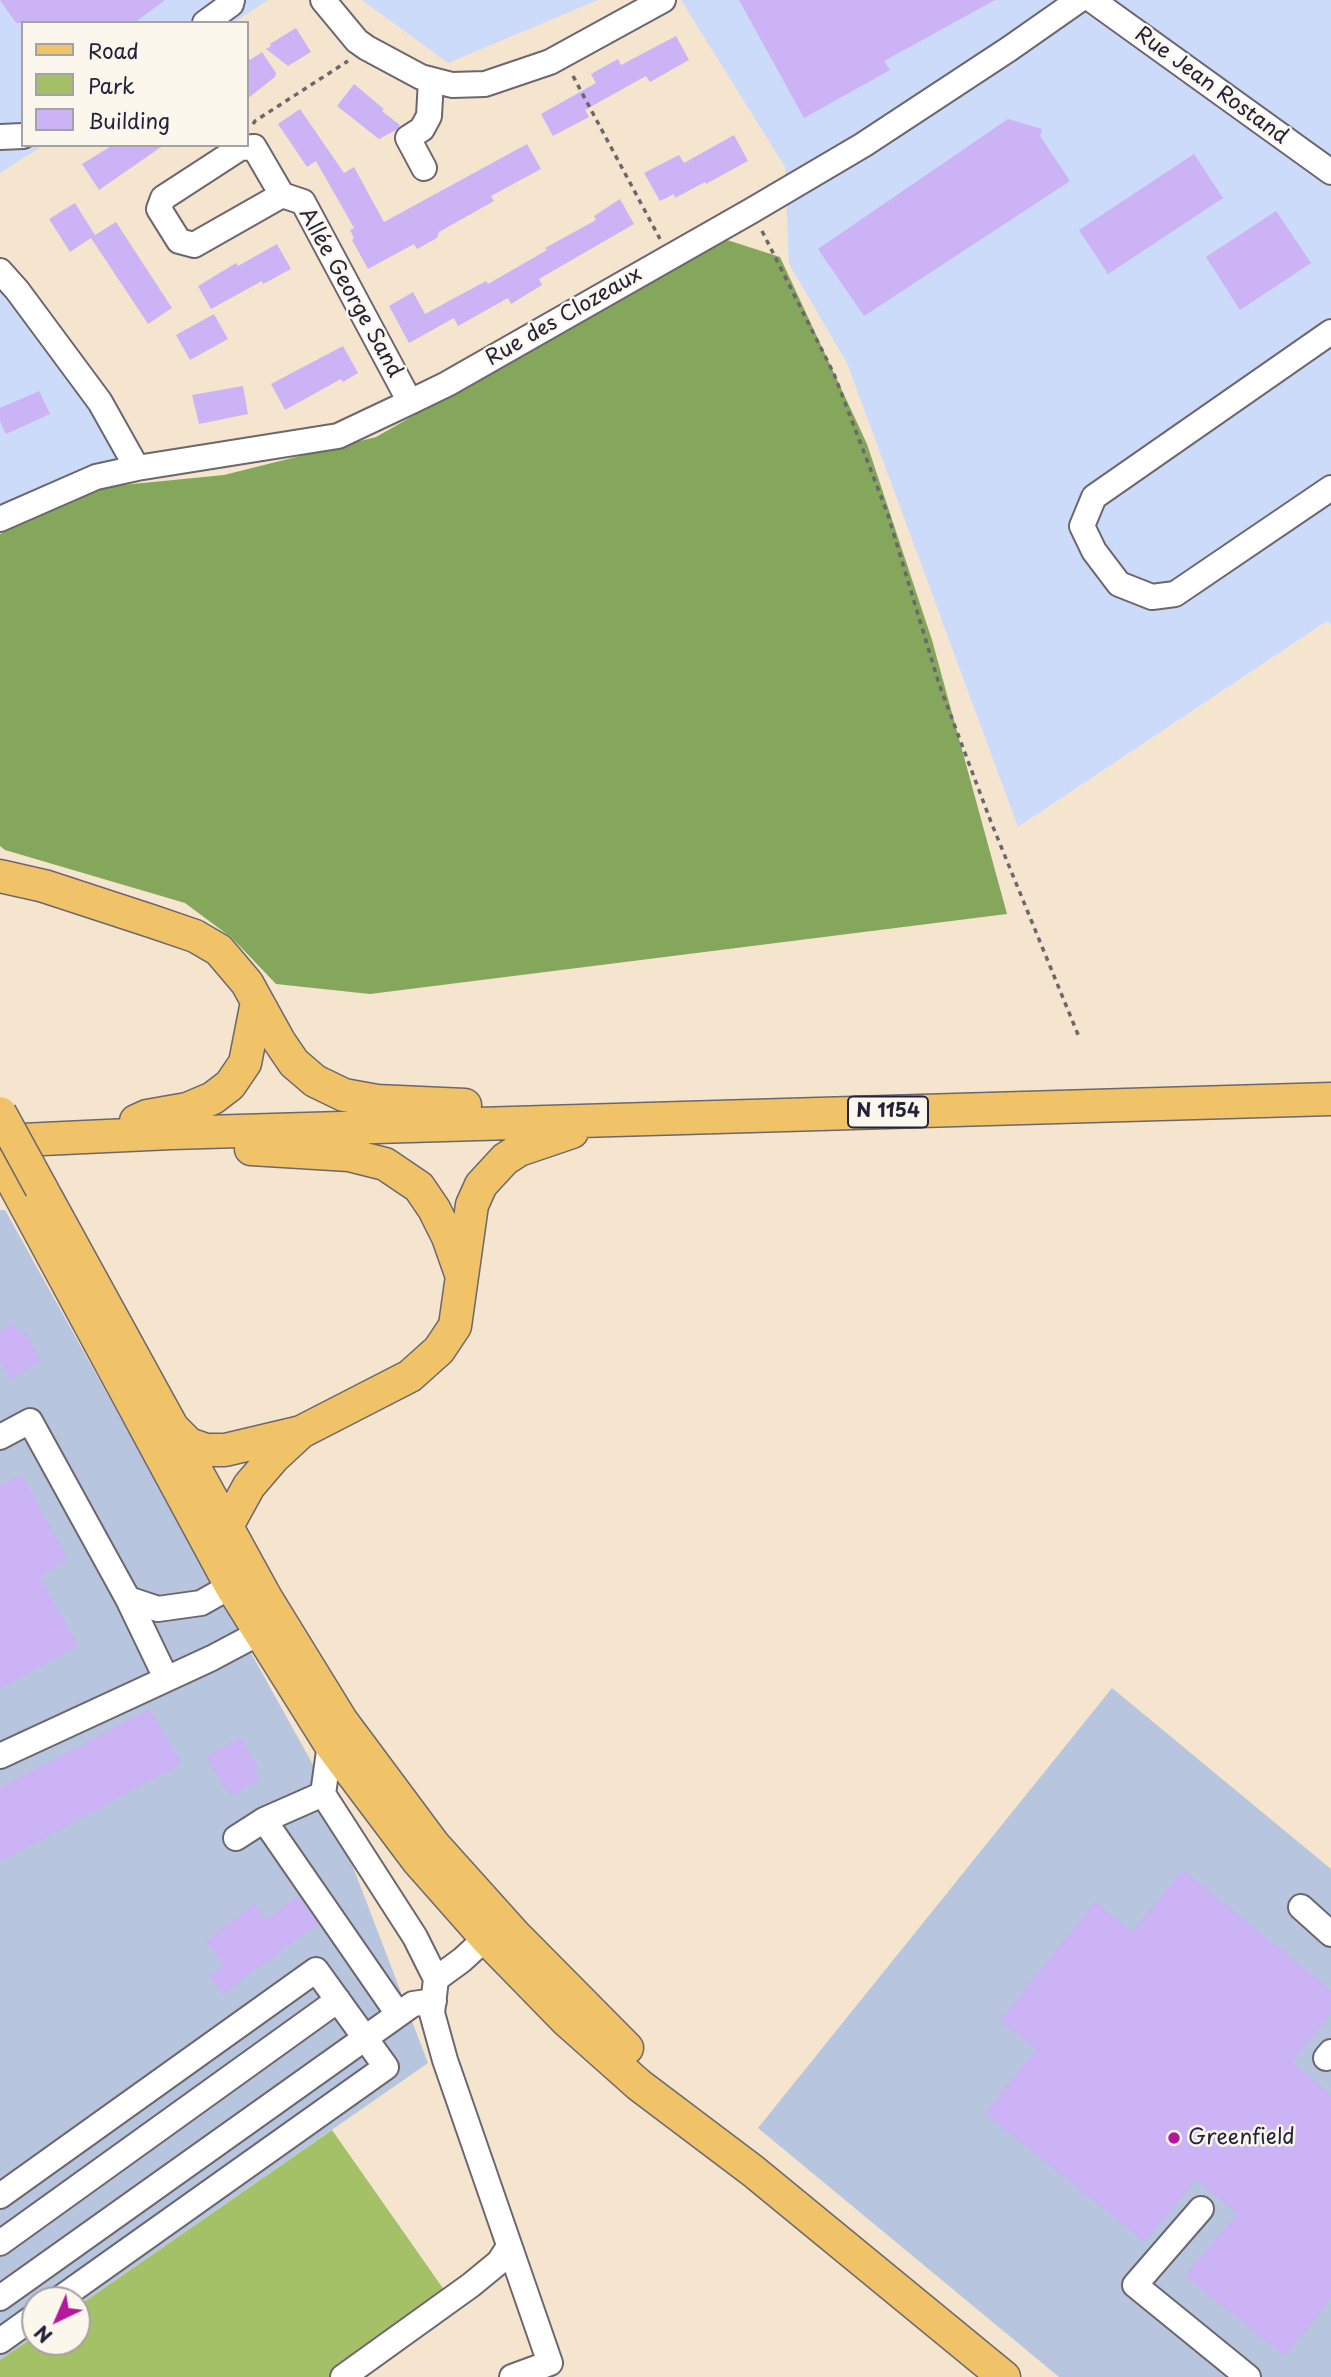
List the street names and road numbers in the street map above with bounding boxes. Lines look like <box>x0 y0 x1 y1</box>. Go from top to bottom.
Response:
street label: Rue Jean Rostand <box>1130 22 1292 150</box>
street label: Allée George Sand <box>293 204 407 382</box>
street label: Rue des Clozeaux <box>482 262 646 372</box>
road number: N 1154 <box>848 1096 928 1128</box>

